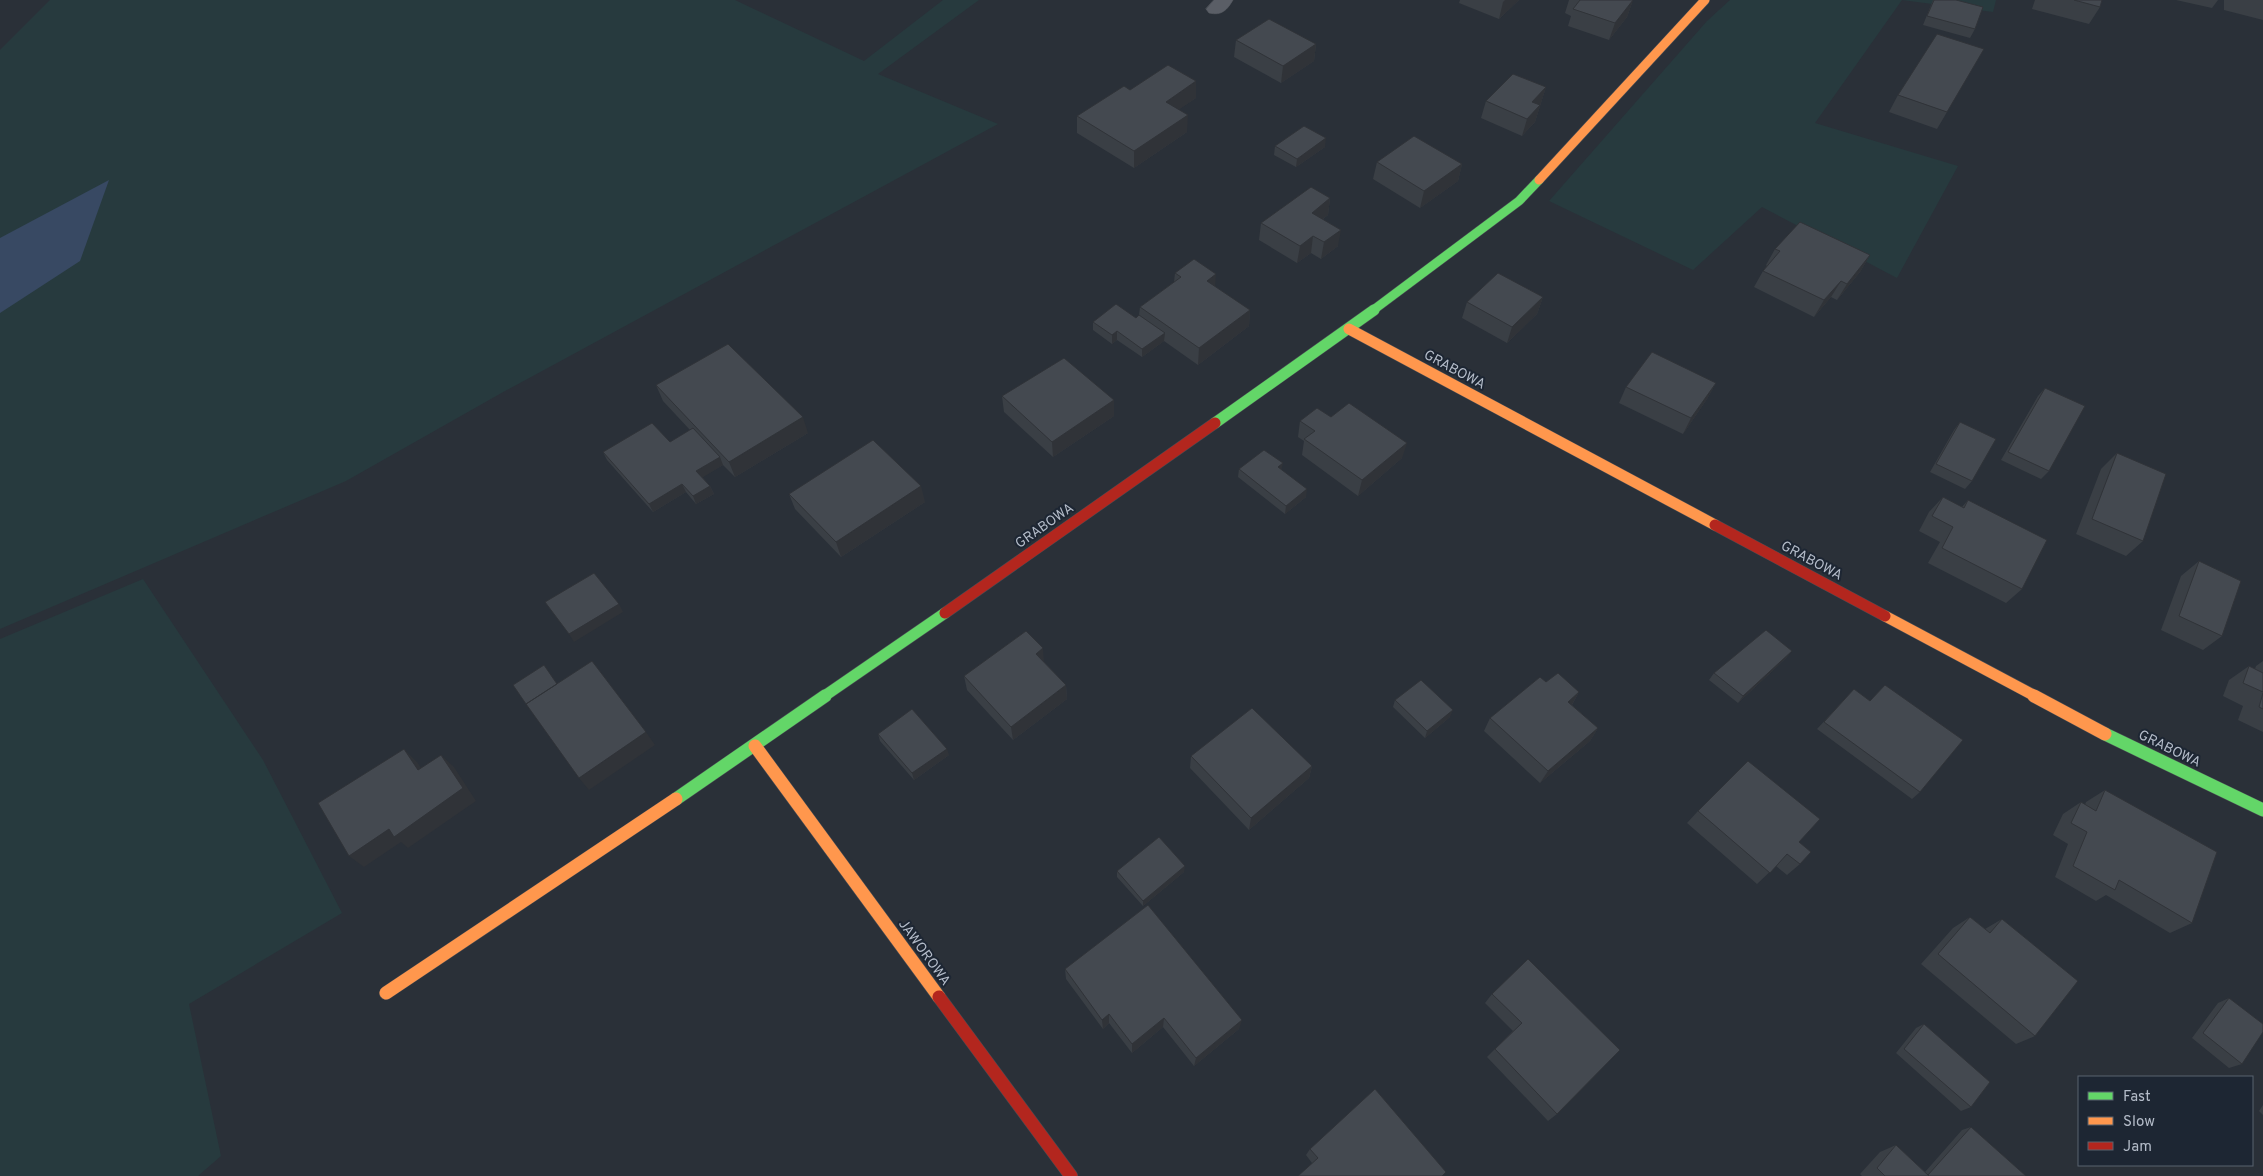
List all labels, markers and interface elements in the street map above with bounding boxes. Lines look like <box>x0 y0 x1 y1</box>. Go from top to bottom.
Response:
street label: GRABOWA <box>1421 347 1488 394</box>
street label: GRABOWA <box>1012 500 1077 553</box>
street label: GRABOWA <box>1778 538 1845 585</box>
street label: GRABOWA <box>2135 727 2203 772</box>
street label: JAWOROWA <box>894 916 953 989</box>
legend <box>2078 1076 2253 1166</box>
text: Fast <box>2123 1088 2151 1107</box>
text: Slow <box>2123 1113 2155 1132</box>
text: Jam <box>2123 1138 2152 1157</box>

